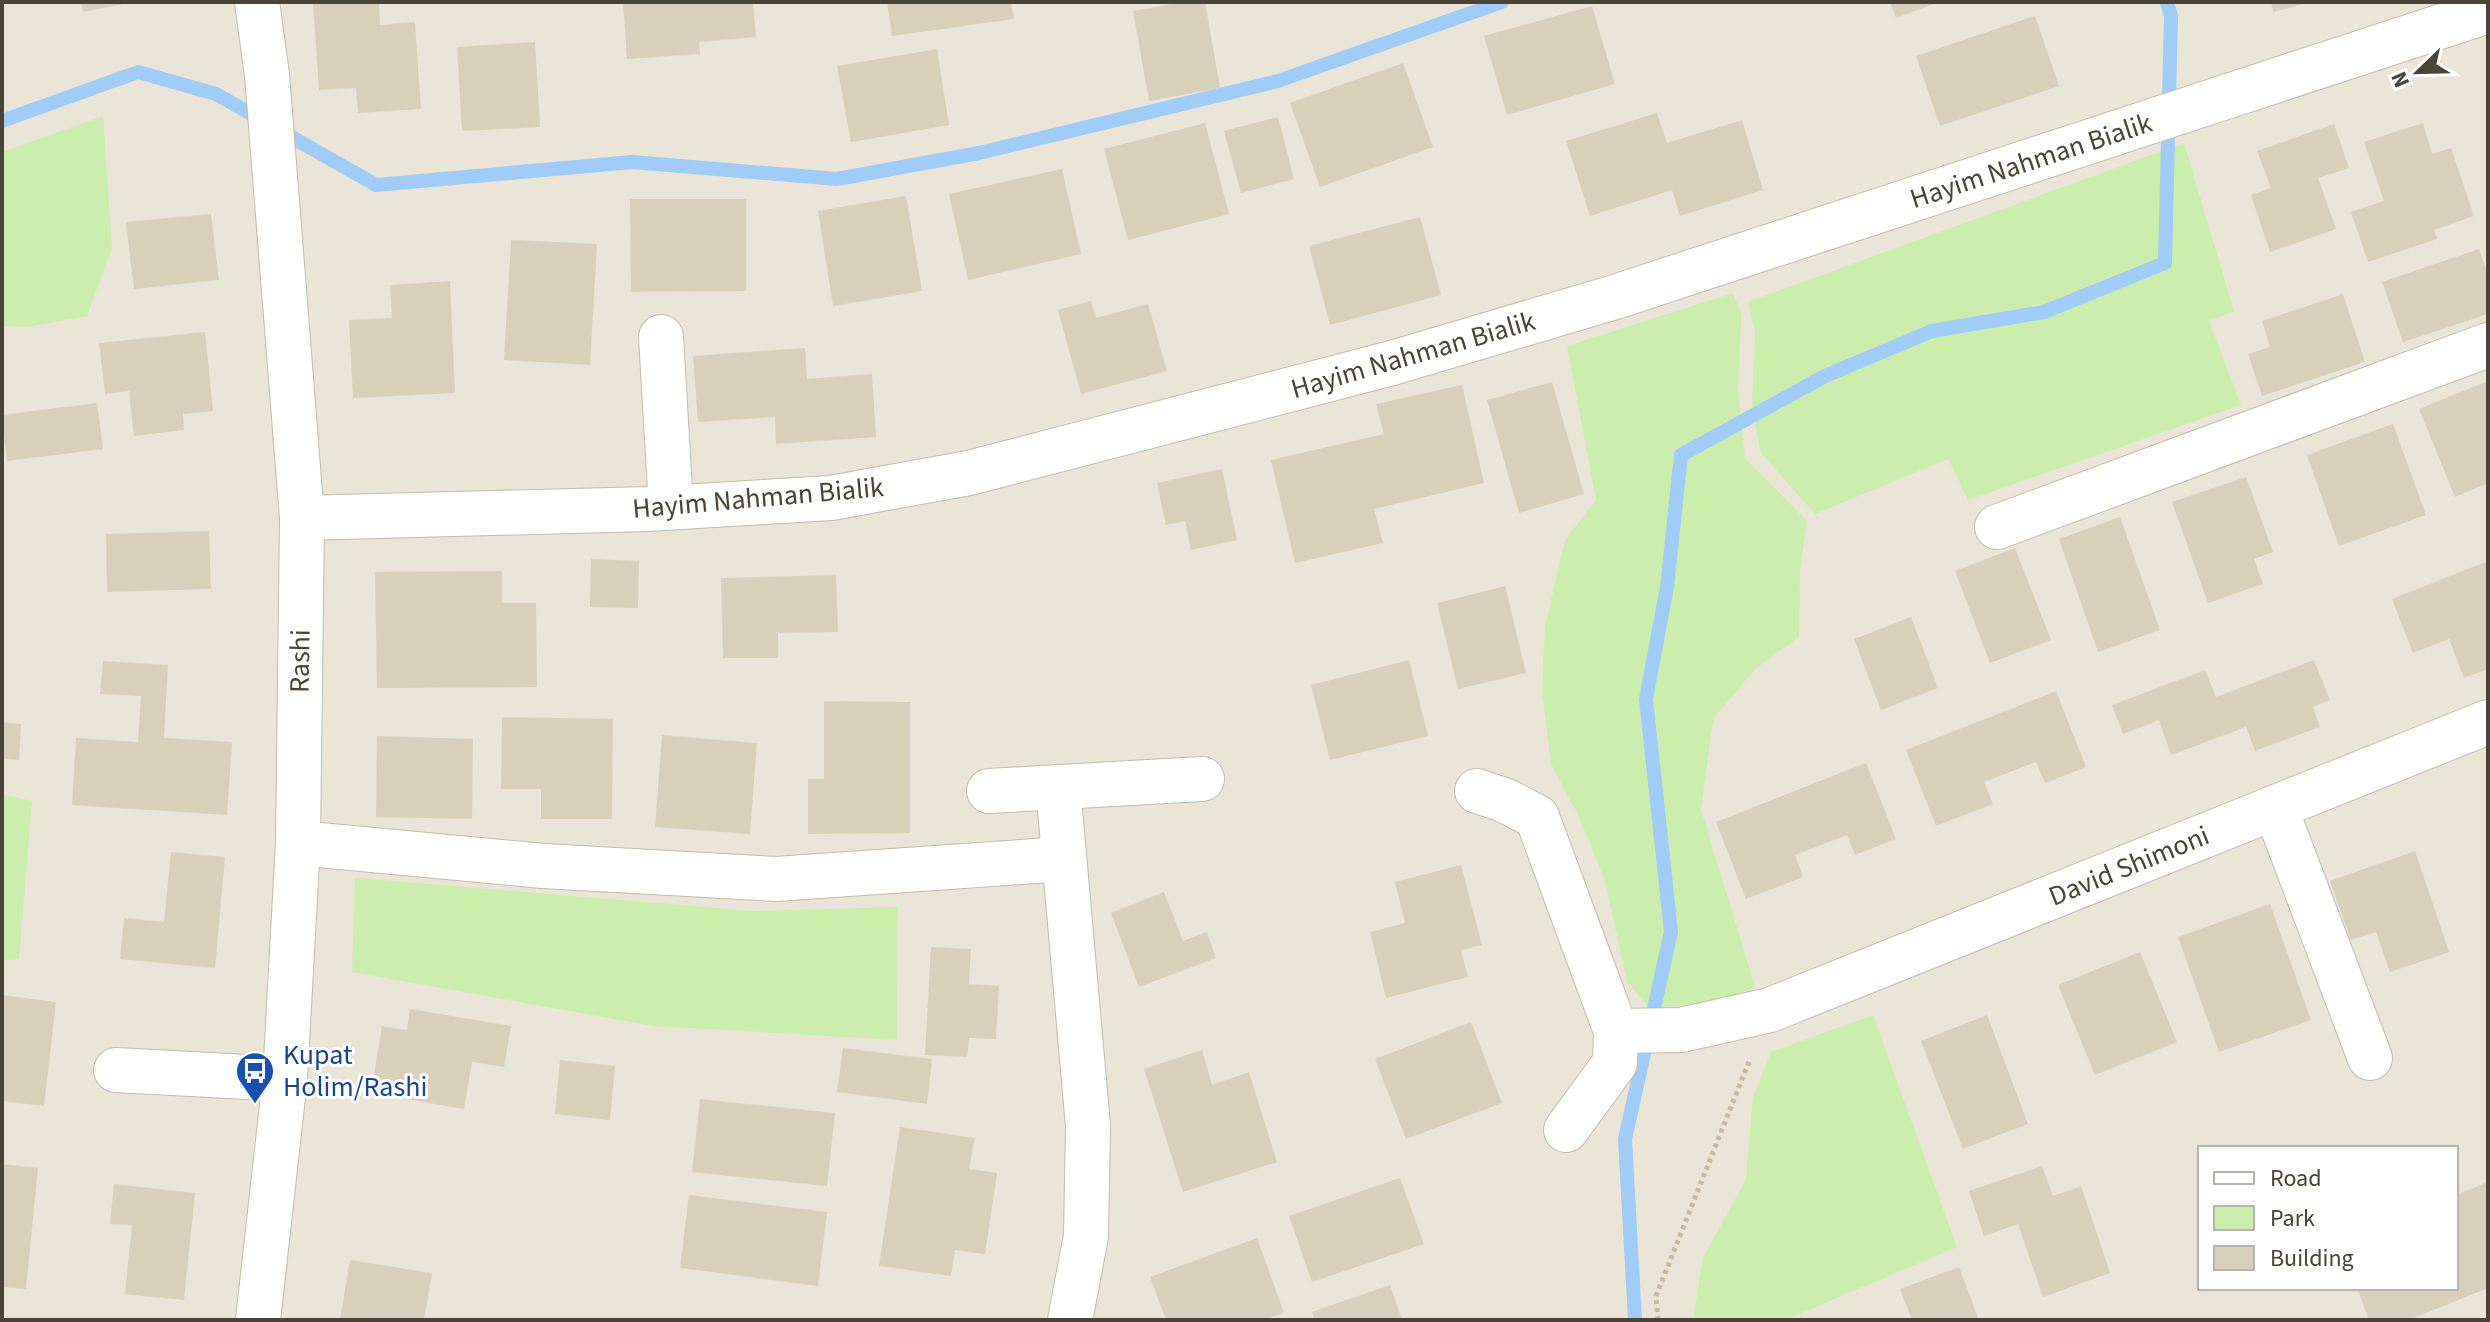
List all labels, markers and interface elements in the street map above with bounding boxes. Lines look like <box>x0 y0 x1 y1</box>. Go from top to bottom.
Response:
north arrow <box>2378 32 2458 112</box>
text: N <box>2383 66 2418 92</box>
street label: Hayim Nahman Bialik <box>1905 103 2157 219</box>
street label: Hayim Nahman Bialik <box>1286 301 1540 409</box>
street label: Hayim Nahman Bialik <box>631 467 885 529</box>
street label: Rashi <box>279 629 321 693</box>
street label: David Shimoni <box>2043 816 2215 916</box>
place label: Kupat Holim/Rashi <box>283 1035 427 1107</box>
bus stop icon: Kupat Holim/Rashi <box>234 1050 276 1105</box>
legend <box>2198 1146 2458 1290</box>
text: Road <box>2270 1161 2322 1196</box>
text: Park <box>2270 1201 2315 1236</box>
text: Building <box>2270 1241 2354 1276</box>

